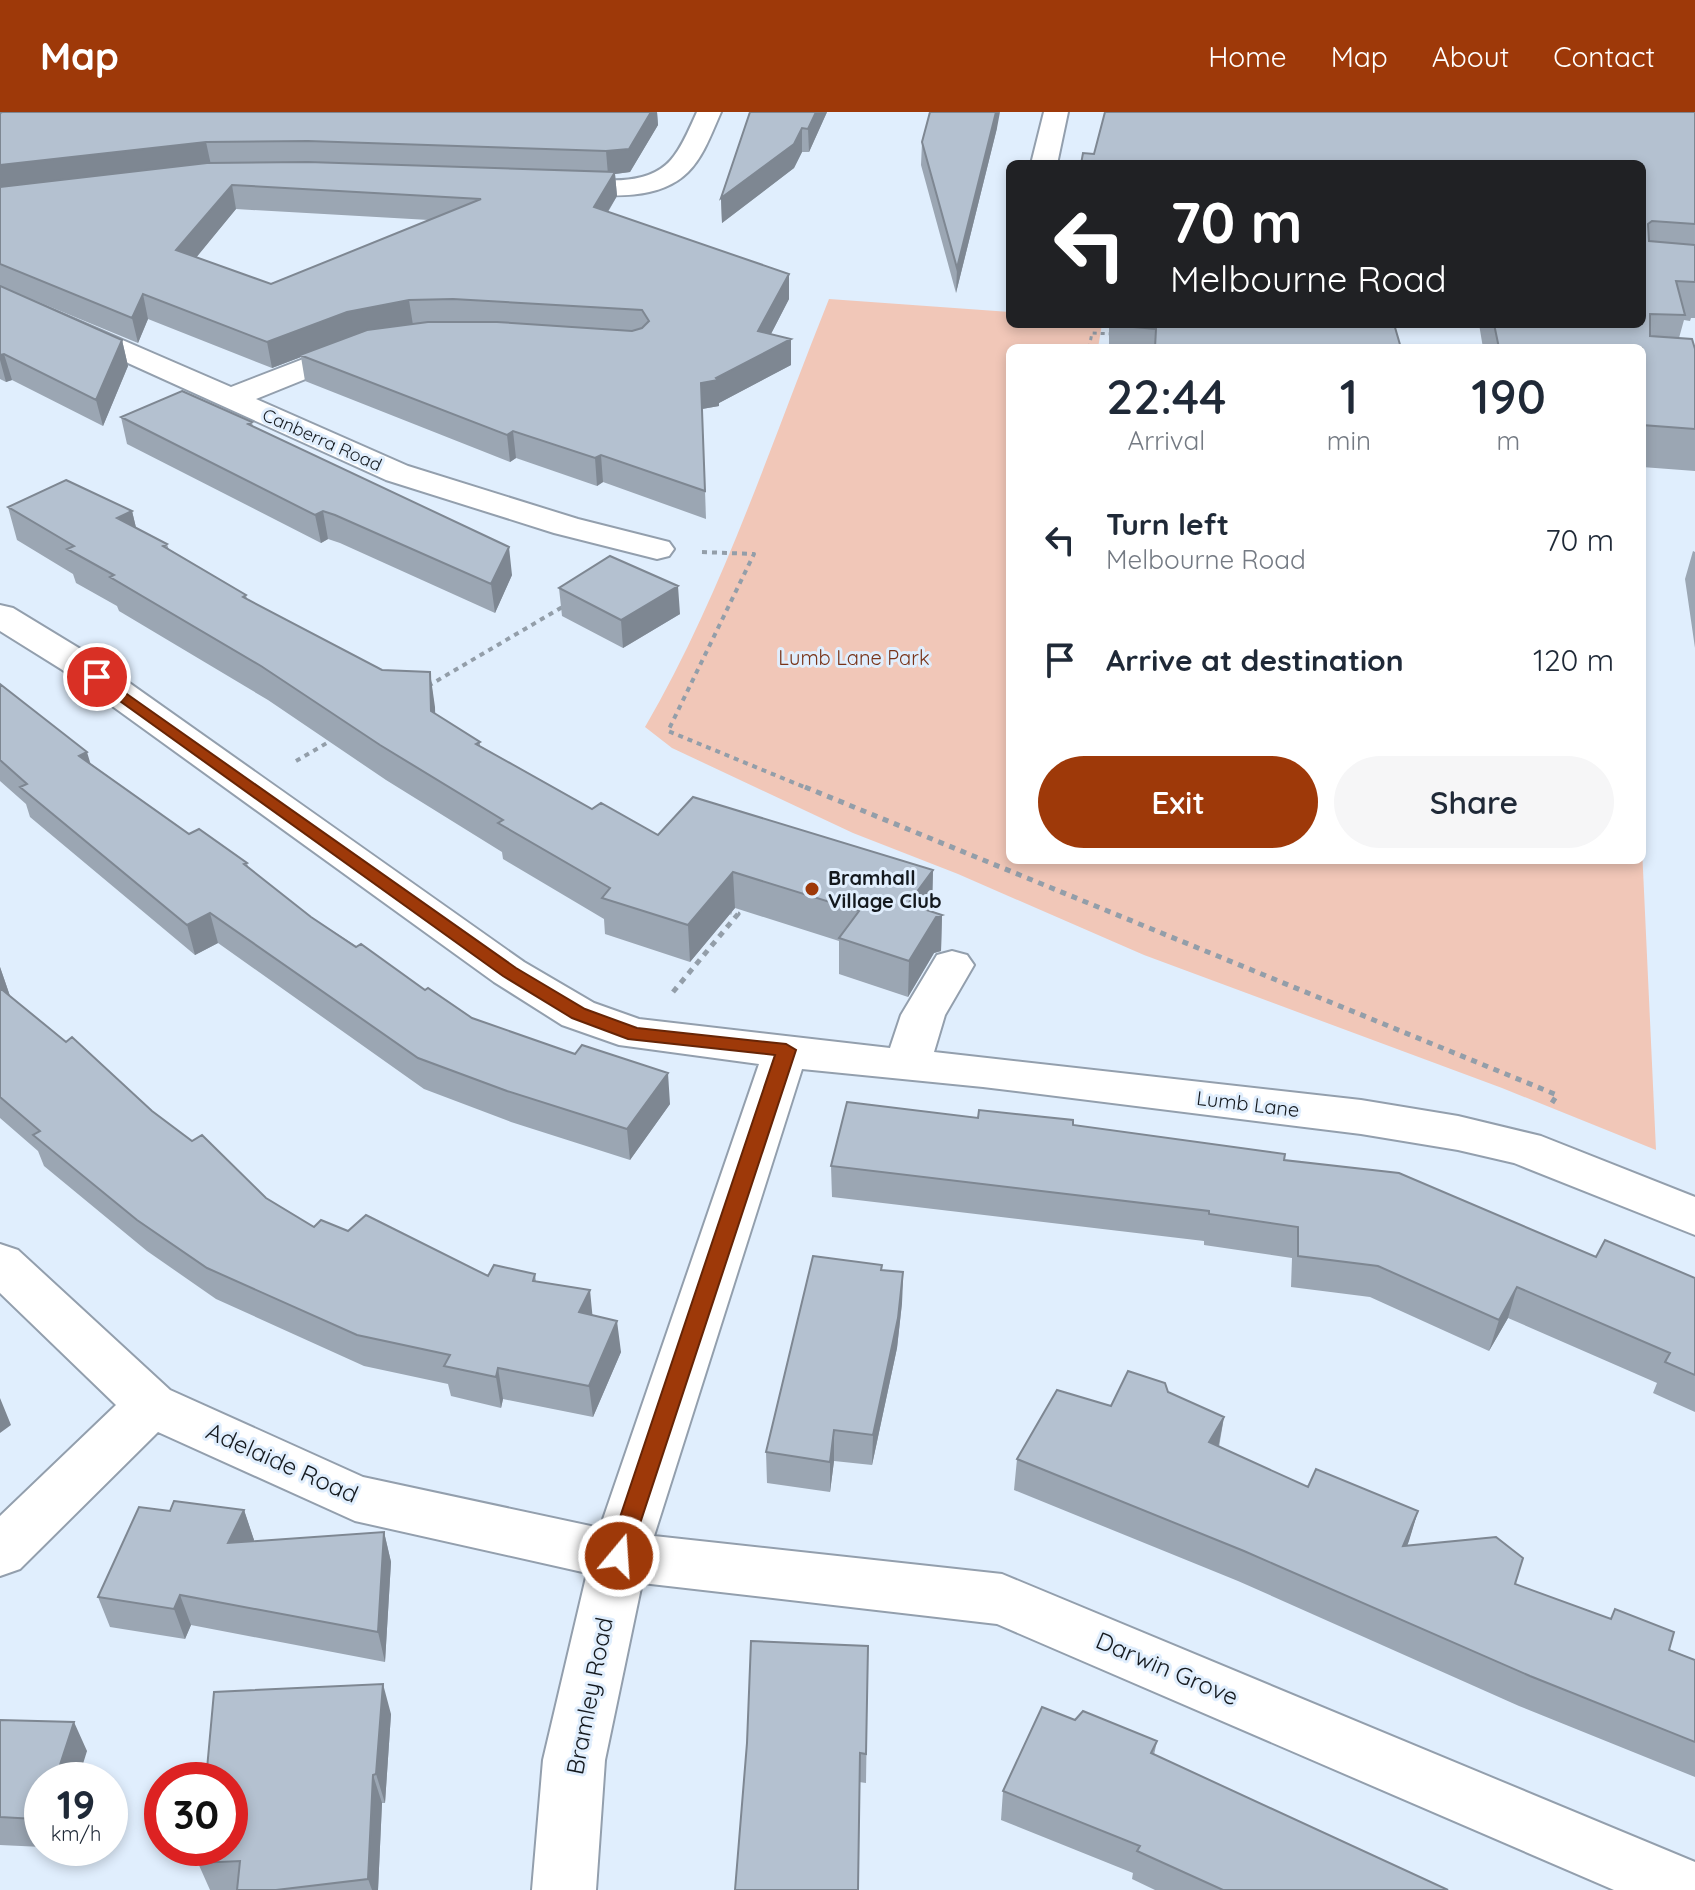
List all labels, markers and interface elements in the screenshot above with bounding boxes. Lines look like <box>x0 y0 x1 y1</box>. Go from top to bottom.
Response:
text: Map <box>40 32 119 80</box>
text: Home <box>1208 39 1287 74</box>
text: Map <box>1331 39 1388 74</box>
text: About <box>1432 39 1509 74</box>
text: Contact <box>1553 39 1655 74</box>
text: 70 m <box>1170 187 1302 257</box>
icon: left <box>1038 192 1142 296</box>
text: Melbourne Road <box>1170 256 1447 301</box>
text: 22:44 <box>1106 366 1227 426</box>
text: 1 <box>1340 366 1358 426</box>
text: 190 <box>1471 366 1546 426</box>
street label: Canberra Road <box>259 403 385 476</box>
text: Arrival <box>1127 424 1205 457</box>
text: min <box>1327 424 1371 457</box>
text: m <box>1497 424 1520 457</box>
text: Turn left <box>1106 505 1229 543</box>
icon: left <box>1038 518 1082 562</box>
text: 70 m <box>1545 521 1614 559</box>
text: Melbourne Road <box>1106 543 1306 576</box>
icon: arrive <box>1038 638 1082 682</box>
text: Arrive at destination <box>1106 641 1404 679</box>
text: 120 m <box>1533 641 1614 679</box>
pin <box>63 643 131 711</box>
park label: Lumb Lane Park <box>778 645 930 670</box>
icon: arrive <box>75 655 119 699</box>
button: Exit <box>1038 756 1318 848</box>
button: Share <box>1334 756 1614 848</box>
place label: Bramhall Village Club <box>828 865 942 913</box>
marker: Bramhall Village Club <box>803 880 821 898</box>
street label: Lumb Lane <box>1195 1085 1301 1122</box>
street label: Adelaide Road <box>202 1415 363 1509</box>
position arrow <box>577 1514 661 1598</box>
street label: Bramley Road <box>559 1615 619 1777</box>
street label: Darwin Grove <box>1092 1625 1243 1712</box>
speed limit sign: 30 <box>144 1762 248 1866</box>
text: 19 <box>57 1779 95 1829</box>
text: km/h <box>51 1821 101 1846</box>

